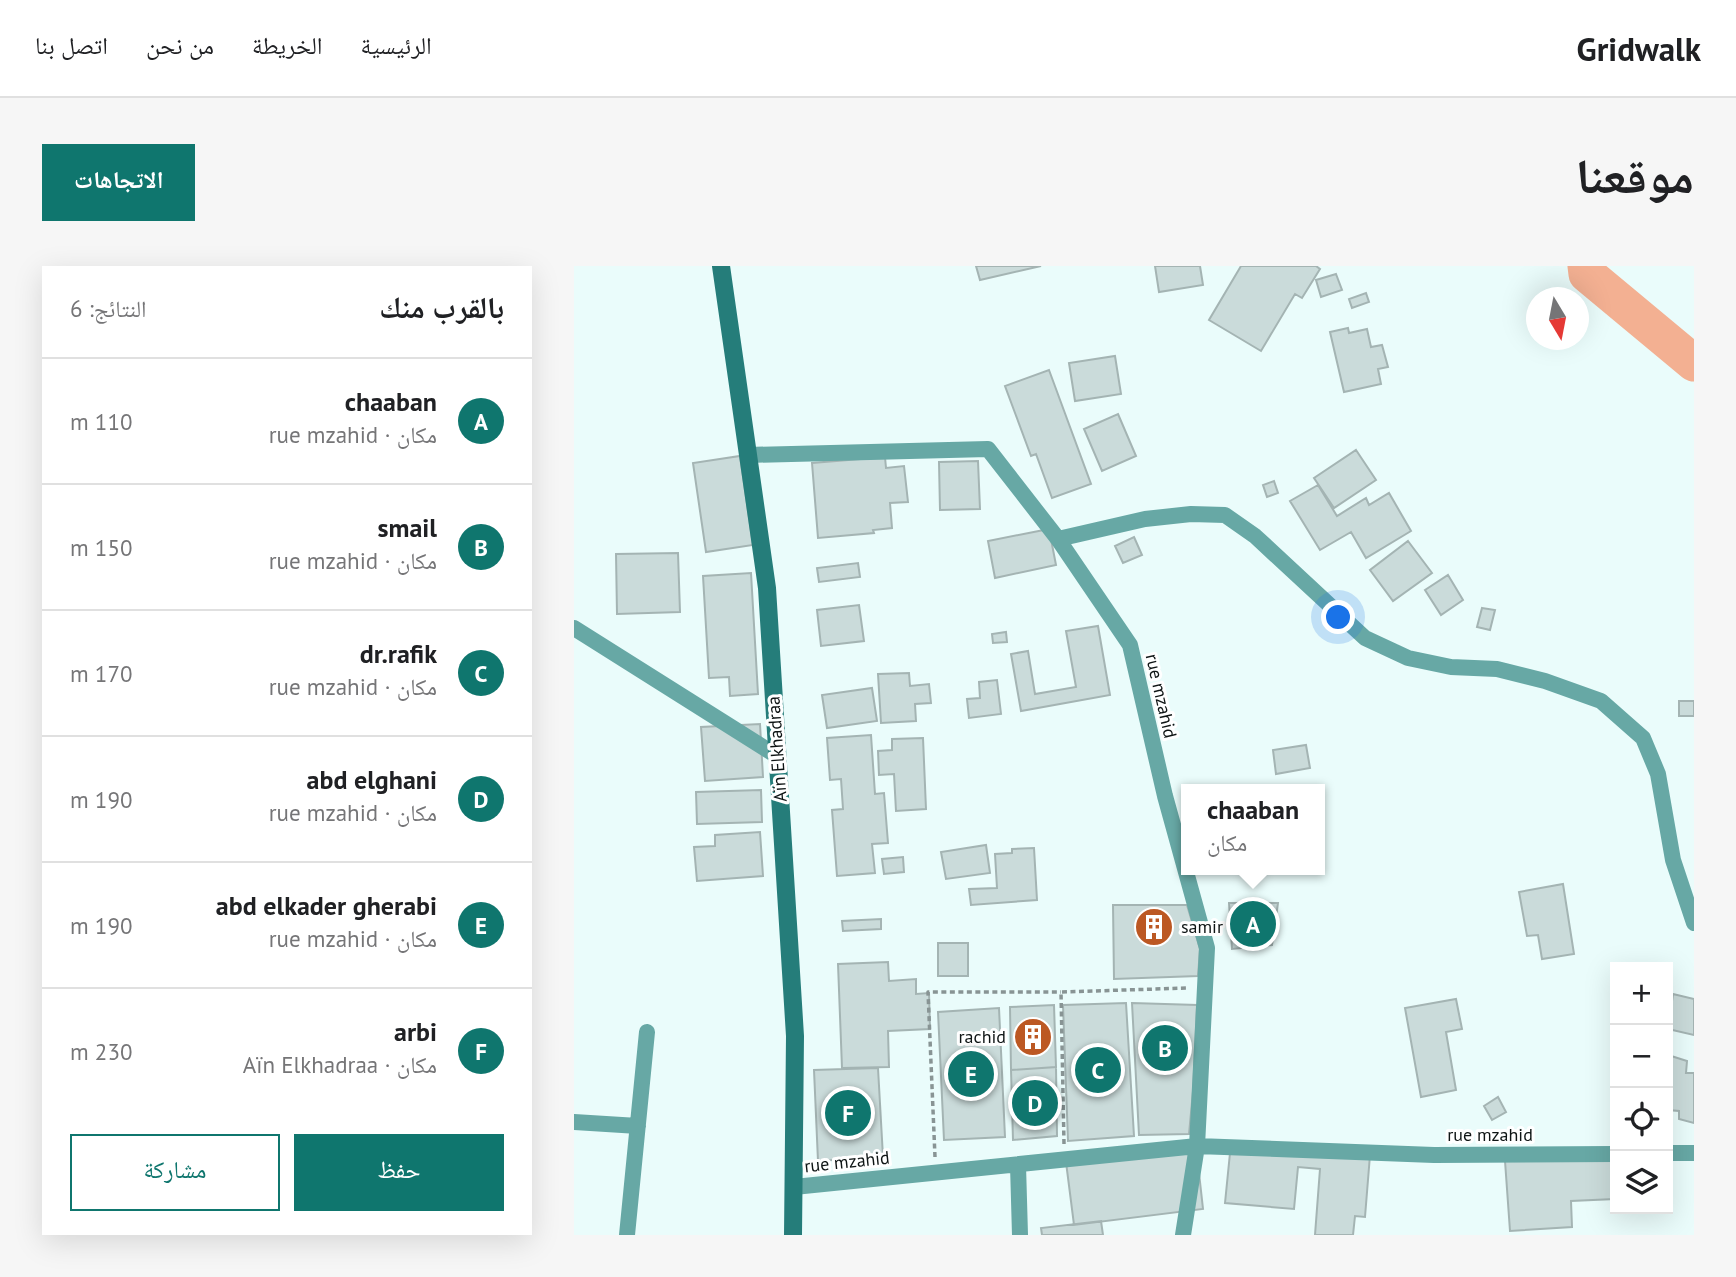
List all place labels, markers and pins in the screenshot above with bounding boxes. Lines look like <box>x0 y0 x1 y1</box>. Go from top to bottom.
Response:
pin: A <box>1230 898 1276 950</box>
building icon: samir <box>1133 906 1175 948</box>
place label: samir <box>1181 915 1223 938</box>
building icon: rachid <box>1012 1016 1054 1058</box>
pin: B <box>1142 1022 1188 1074</box>
place label: rachid <box>958 1025 1006 1048</box>
pin: C <box>1075 1044 1121 1096</box>
pin: E <box>948 1048 994 1100</box>
pin: D <box>1012 1077 1058 1129</box>
pin: F <box>825 1087 871 1139</box>

